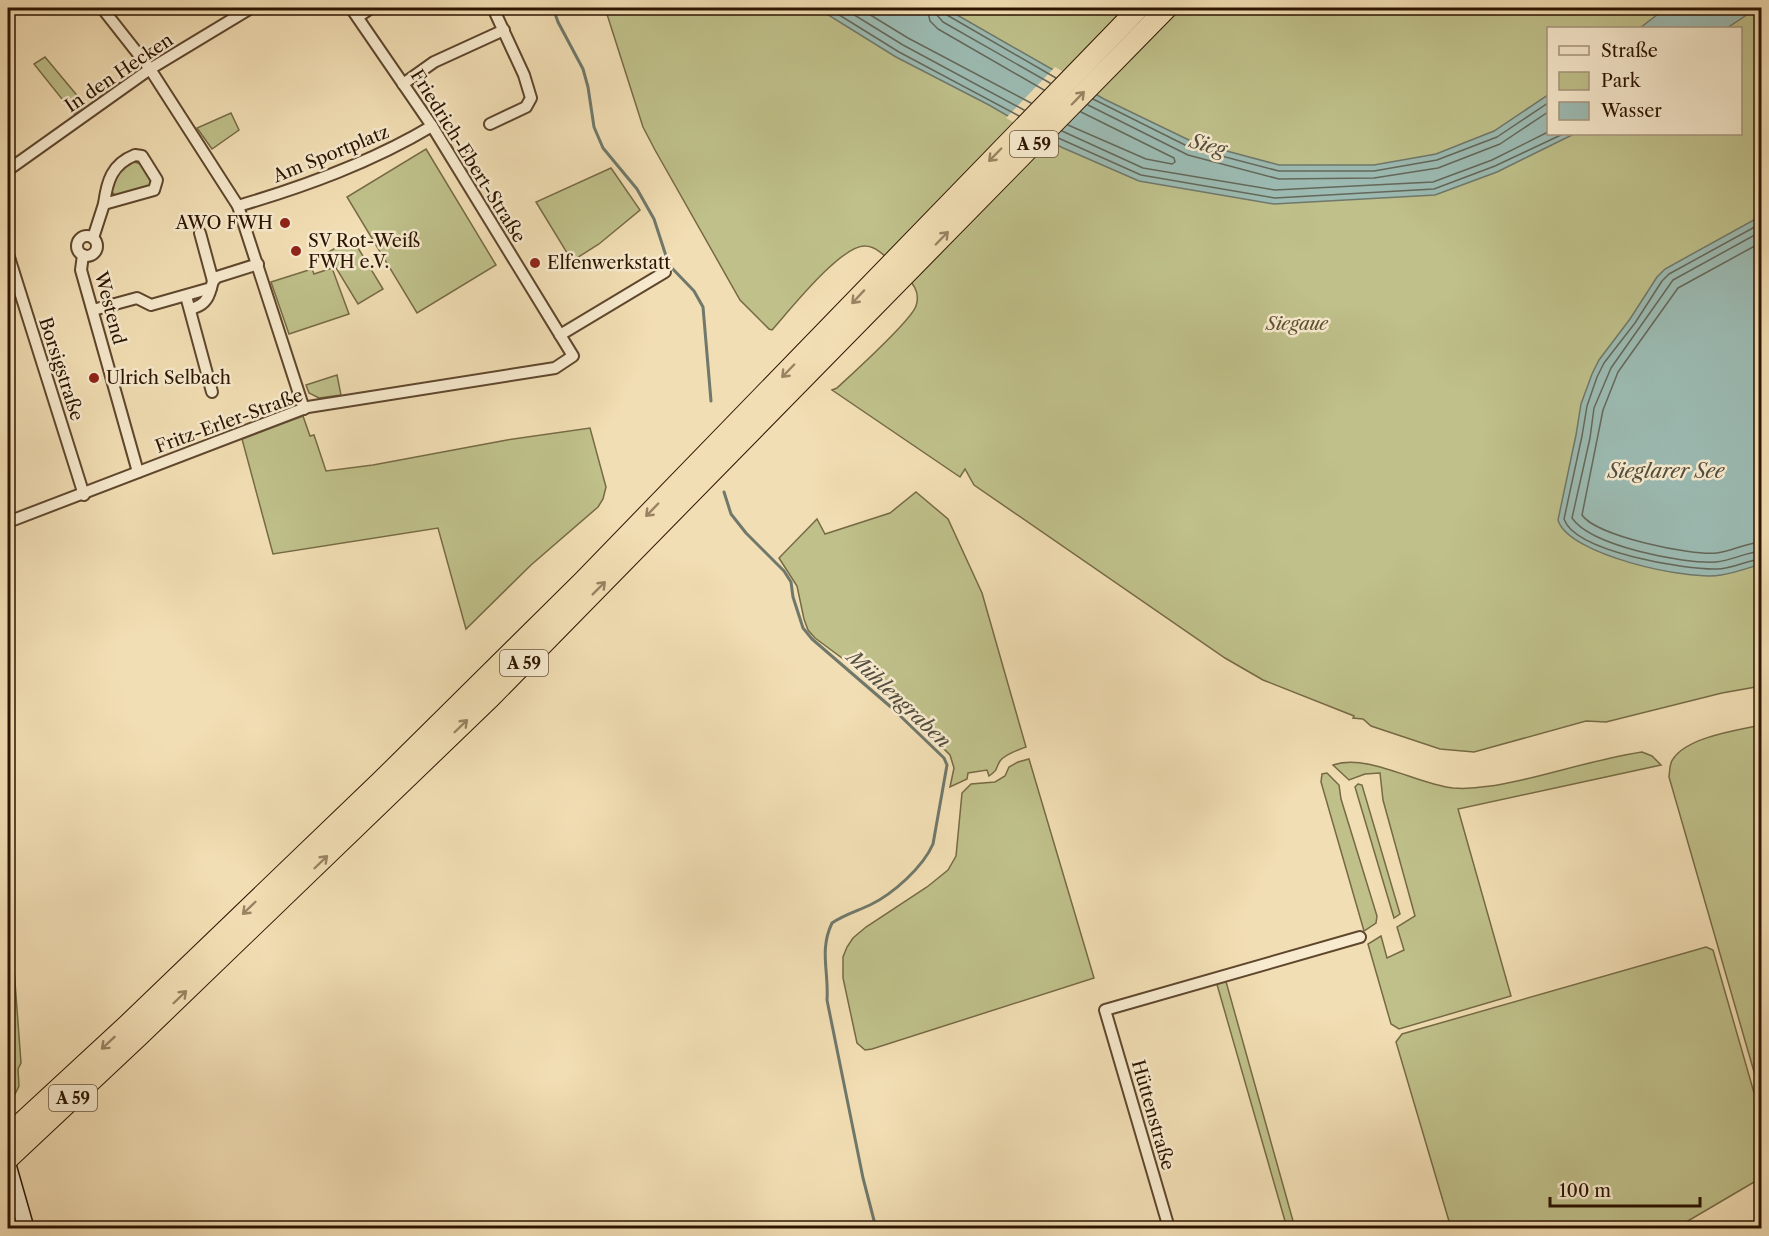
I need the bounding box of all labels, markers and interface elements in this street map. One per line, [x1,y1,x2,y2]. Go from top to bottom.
legend [1547,27,1742,135]
street label: In den Hecken [61,29,177,117]
text: Straße [1601,40,1658,62]
street label: Friedrich-Ebert-Straße [406,65,530,247]
text: Park [1601,70,1642,92]
one-way arrow [1071,91,1086,106]
text: Wasser [1600,100,1662,122]
street label: Am Sportplatz [269,121,392,188]
water label: Sieg [1186,128,1231,162]
road number: A 59 [1010,131,1058,157]
one-way arrow [988,147,1003,162]
place label: AWO FWH [174,212,273,234]
marker: AWO FWH [278,216,292,230]
place label: SV Rot-Weiß FWH e.V. [308,230,420,273]
one-way arrow [935,230,950,245]
marker: SV Rot-Weiß FWH e.V. [289,244,303,258]
place label: Elfenwerkstatt [547,252,671,274]
marker: Elfenwerkstatt [528,256,542,270]
street label: Westend [89,268,130,347]
one-way arrow [852,289,866,304]
park label: Siegaue [1265,313,1329,335]
street label: Borsigstraße [34,314,88,424]
one-way arrow [781,363,795,378]
place label: Ulrich Selbach [106,367,231,389]
marker: Ulrich Selbach [87,371,101,385]
street label: Fritz-Erler-Straße [152,384,306,458]
water label: Sieglarer See [1607,459,1726,483]
one-way arrow [644,503,659,518]
one-way arrow [592,581,606,596]
water label: Mühlengraben [841,644,956,753]
road number: A 59 [500,650,548,676]
one-way arrow [454,719,469,734]
one-way arrow [313,855,328,869]
one-way arrow [241,901,256,915]
one-way arrow [172,990,187,1004]
one-way arrow [100,1035,115,1050]
street label: Hüttenstraße [1127,1057,1179,1173]
road number: A 59 [49,1085,97,1111]
scale bar [1550,1170,1700,1208]
text: 100 m [1559,1180,1611,1202]

